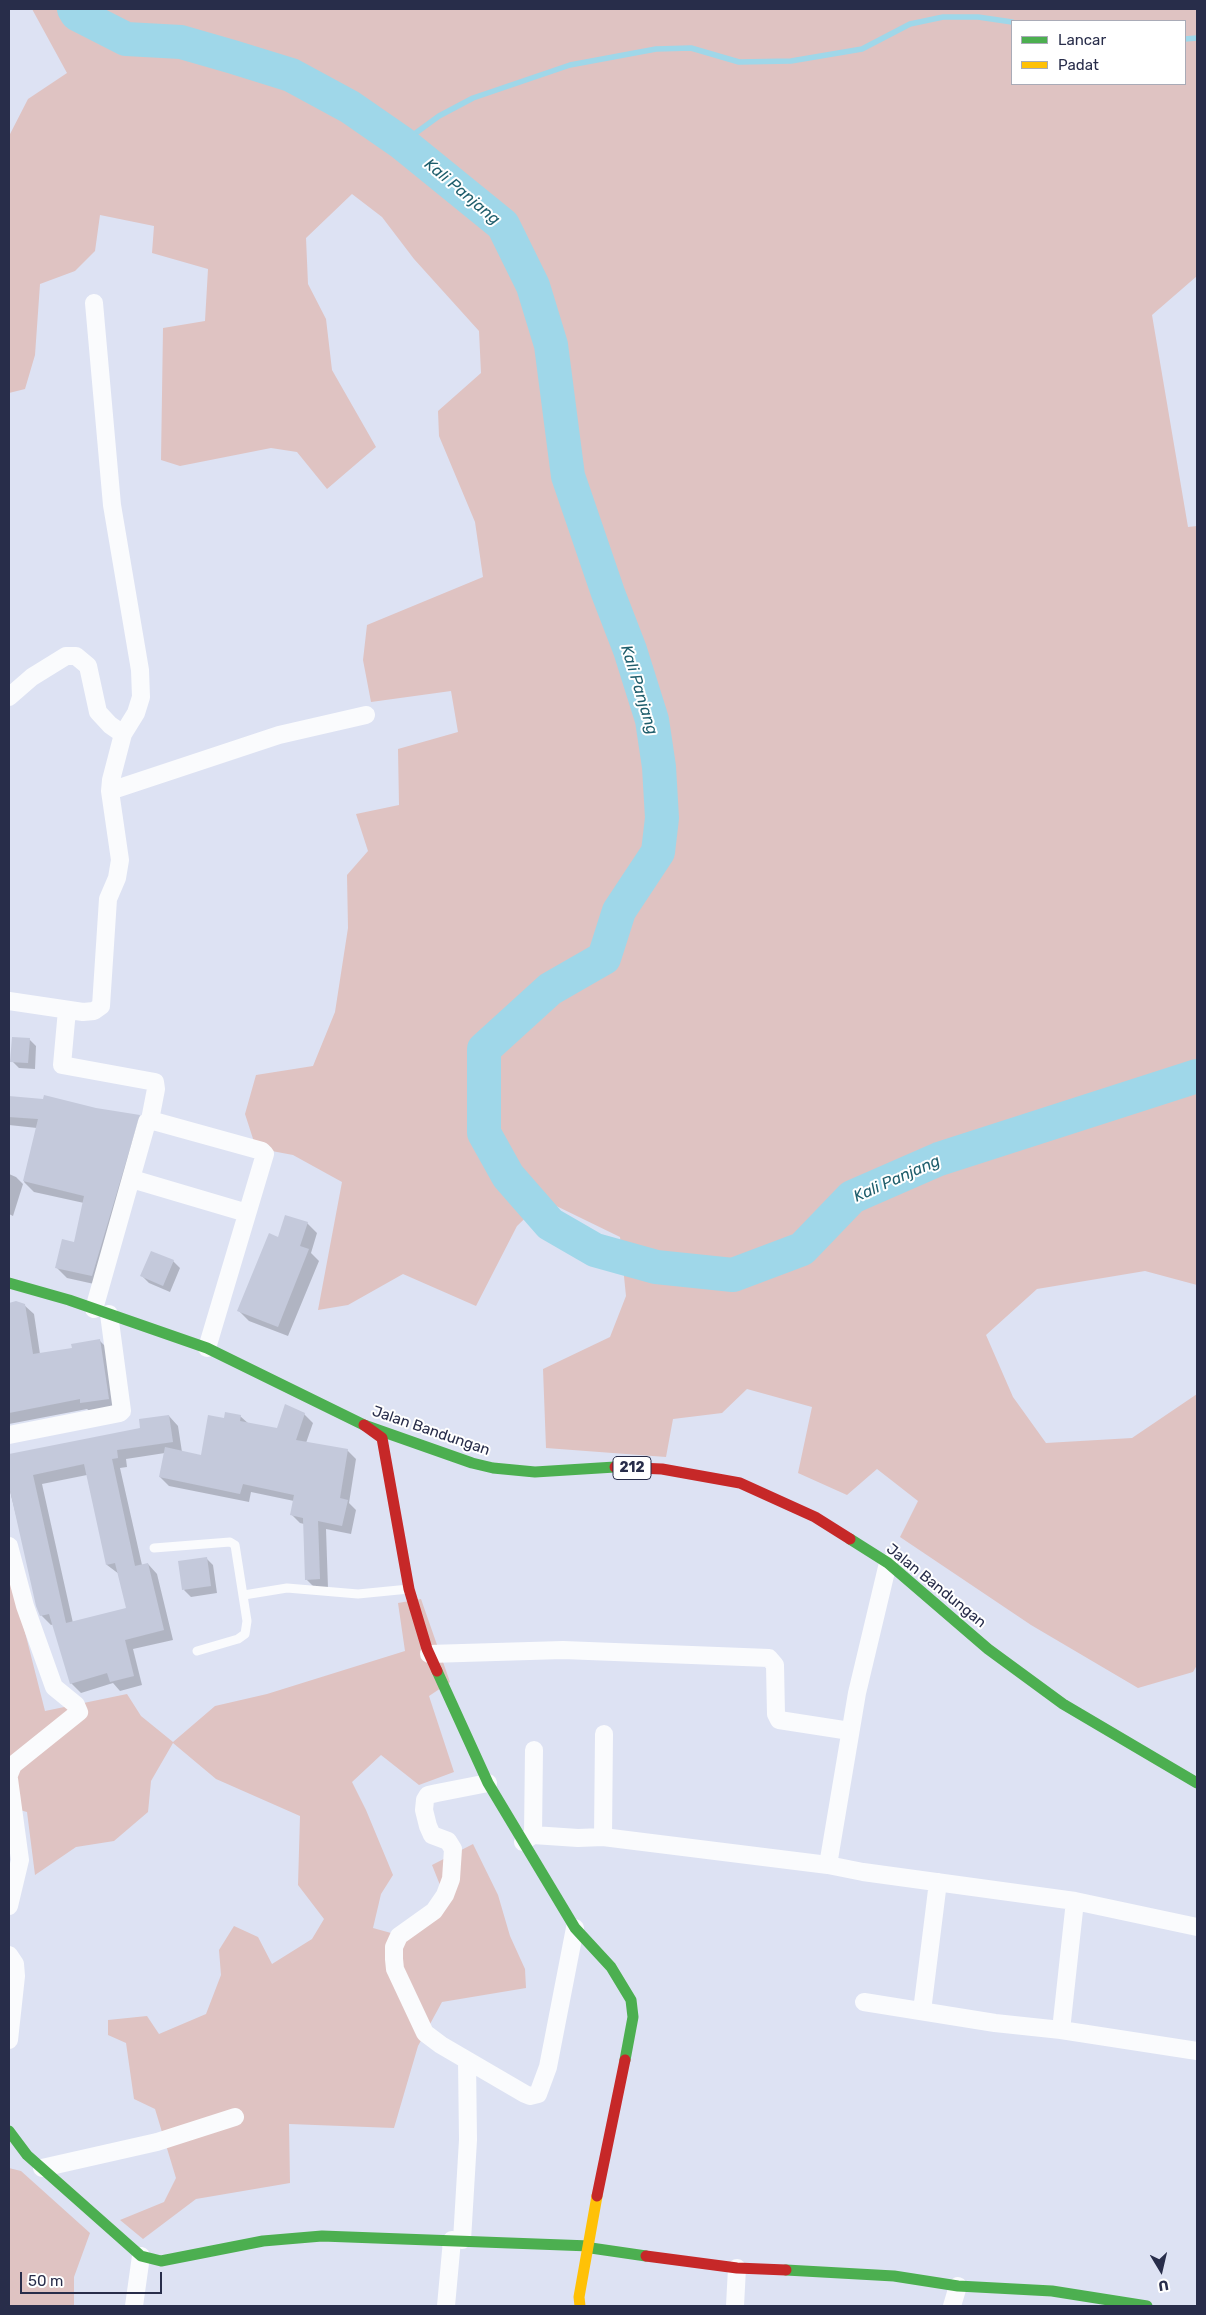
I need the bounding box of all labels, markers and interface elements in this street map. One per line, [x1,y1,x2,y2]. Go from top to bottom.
legend [1011,20,1186,85]
text: Lancar [1058,31,1106,49]
text: Padat [1058,56,1099,74]
water label: Kali Panjang [420,155,504,229]
water label: Kali Panjang [616,643,662,737]
water label: Kali Panjang [851,1151,943,1207]
street label: Jalan Bandungan [370,1402,492,1460]
road number: 212 [613,1456,651,1480]
street label: Jalan Bandungan [882,1540,990,1632]
north arrow [1136,2245,1186,2295]
scale bar [22,2262,165,2294]
text: 50 m [28,2272,63,2290]
text: U [1157,2276,1170,2294]

